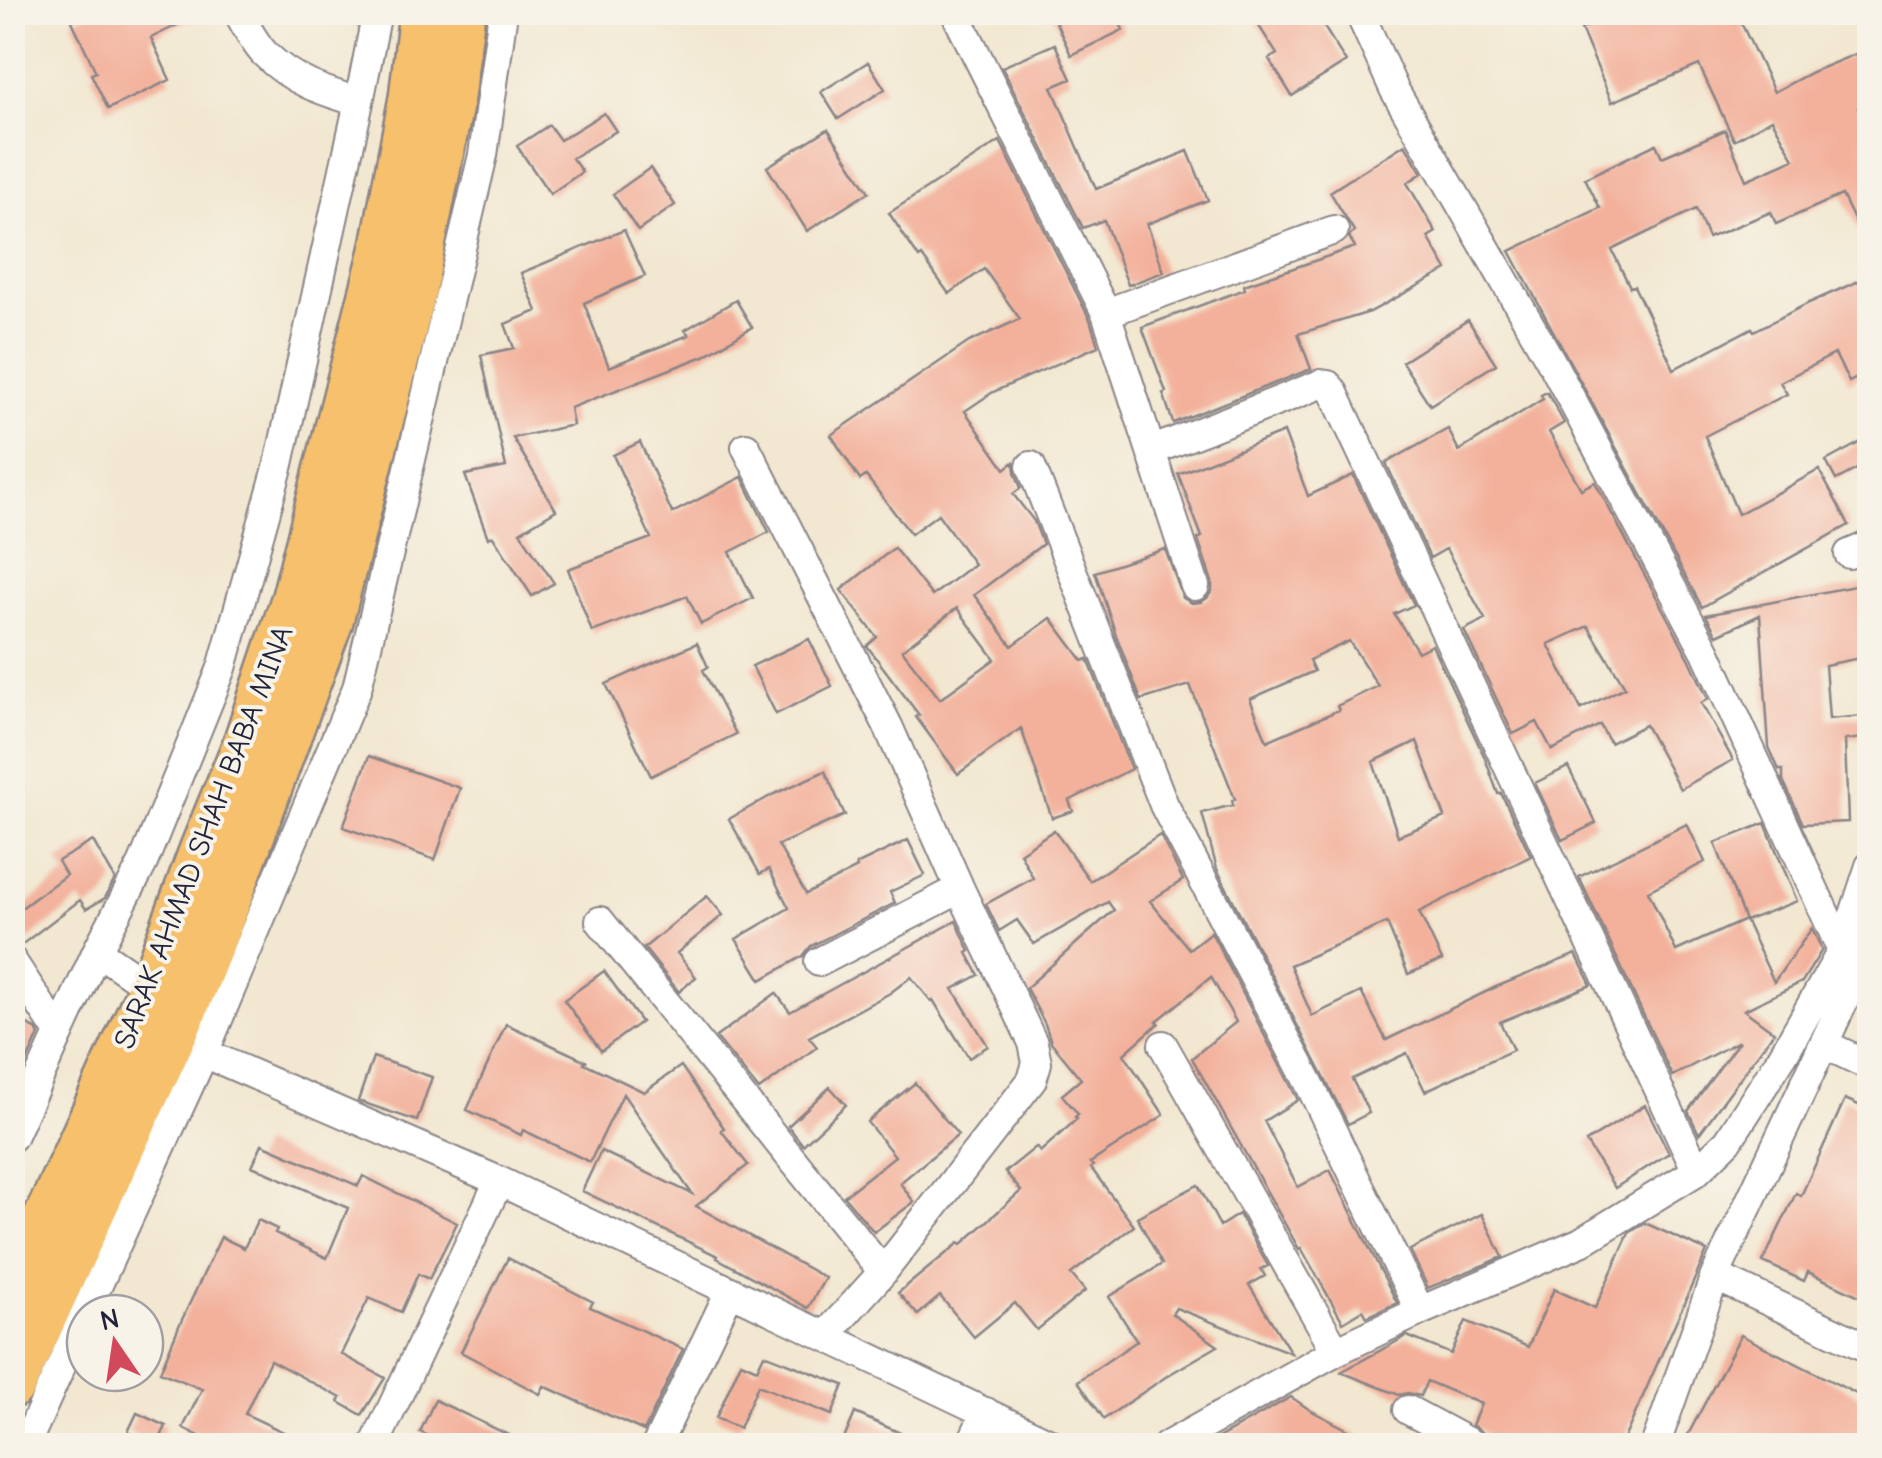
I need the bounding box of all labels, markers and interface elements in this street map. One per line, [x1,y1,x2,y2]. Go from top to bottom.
street label: SARAK AHMAD SHAH BABA MINA [106,621,300,1054]
north arrow [65,1293,165,1393]
text: N [97,1302,122,1337]

